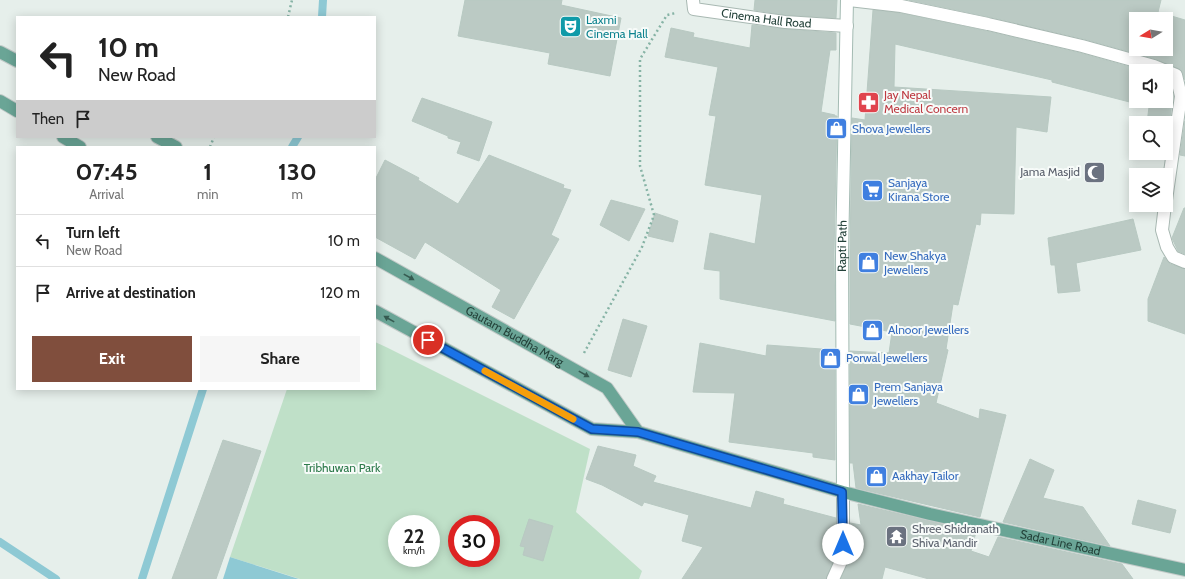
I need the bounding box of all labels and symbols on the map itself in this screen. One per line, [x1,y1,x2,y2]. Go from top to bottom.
street label: Cinema Hall Road [720,5,812,31]
place label: Laxmi Cinema Hall [586,12,648,41]
north arrow [1129,12,1173,56]
theatre icon: Laxmi Cinema Hall [557,14,583,40]
place label: Jay Nepal Medical Concern [883,87,969,116]
pharmacy icon: Jay Nepal Medical Concern [856,89,882,115]
shop icon: Shova Jewellers [823,116,849,142]
place label: Shova Jewellers [852,121,931,136]
mosque icon: Jama Masjid [1082,159,1108,185]
place label: Jama Masjid [1019,164,1080,179]
place label: Sanjaya Kirana Store [888,175,949,204]
supermarket icon: Sanjaya Kirana Store [859,177,885,203]
street label: Rapti Path [834,220,850,272]
place label: New Shakya Jewellers [883,248,946,277]
shop icon: New Shakya Jewellers [855,250,881,276]
one-way arrow [403,273,415,280]
street label: Gautam Buddha Marg [463,302,567,370]
one-way arrow [383,315,395,322]
shop icon: Alnoor Jewellers [860,317,886,343]
place label: Alnoor Jewellers [888,322,969,337]
pin [411,323,445,357]
shop icon: Porwal Jewellers [818,345,844,371]
place label: Porwal Jewellers [846,350,927,365]
one-way arrow [578,371,589,378]
place label: Prem Sanjaya Jewellers [873,379,943,408]
shop icon: Prem Sanjaya Jewellers [846,381,872,407]
park label: Tribhuwan Park [304,460,381,475]
shop icon: Aakhay Tailor [863,463,889,489]
place label: Aakhay Tailor [892,468,959,483]
speed limit sign: 30 [448,515,500,567]
place label: Shree Shidranath Shiva Mandir [912,521,999,550]
position arrow [822,523,864,565]
temple icon: Shree Shidranath Shiva Mandir [884,523,910,549]
street label: Sadar Line Road [1019,526,1102,558]

